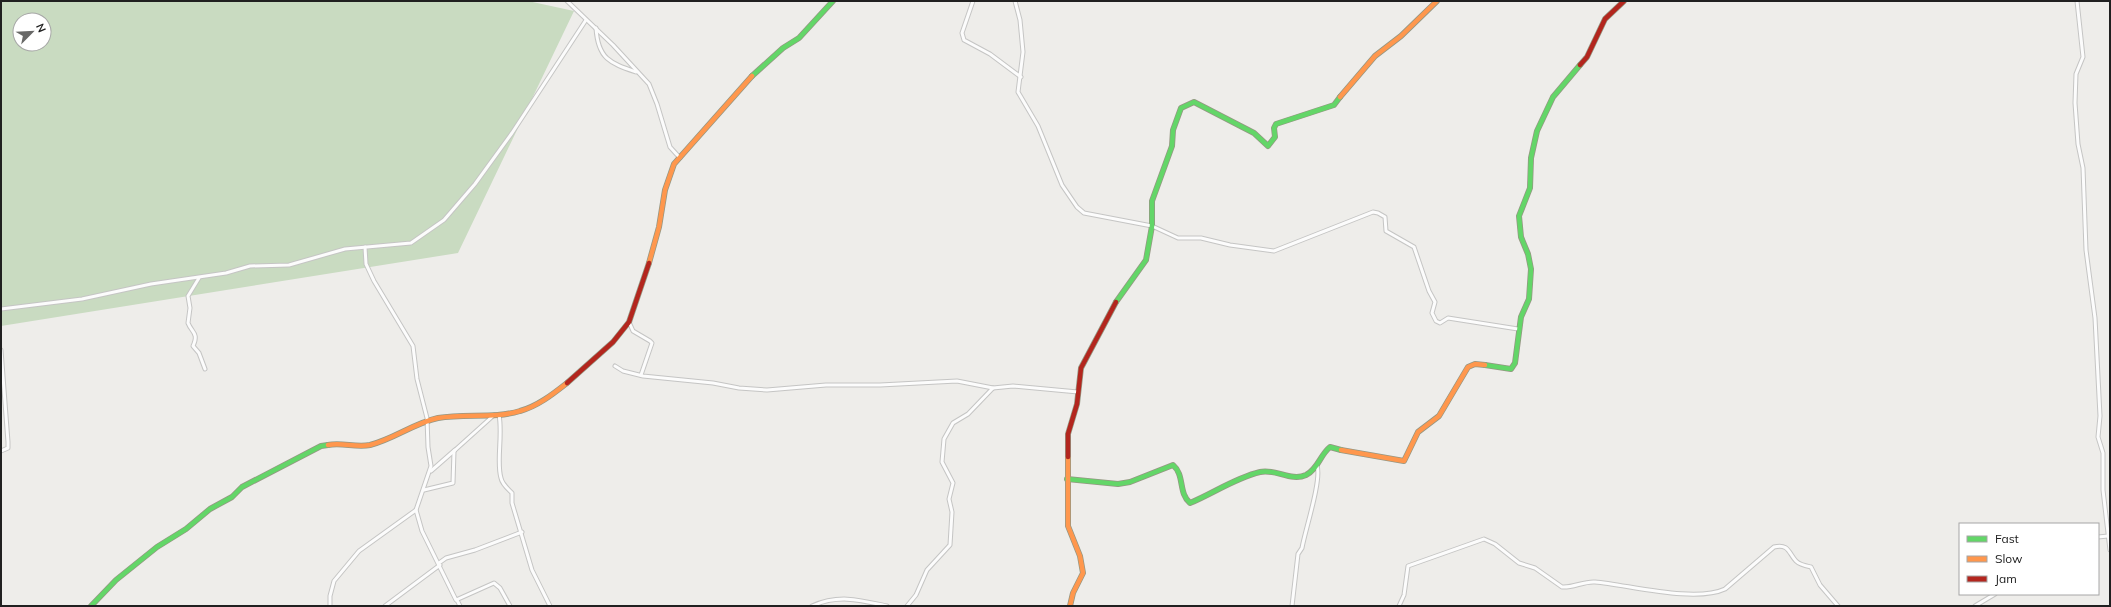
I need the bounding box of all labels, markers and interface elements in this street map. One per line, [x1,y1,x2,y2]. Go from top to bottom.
north arrow [12,12,52,52]
text: N [33,21,49,35]
legend [1959,523,2099,595]
text: Fast [1995,531,2019,546]
text: Slow [1995,551,2023,566]
text: Jam [1995,571,2017,586]

